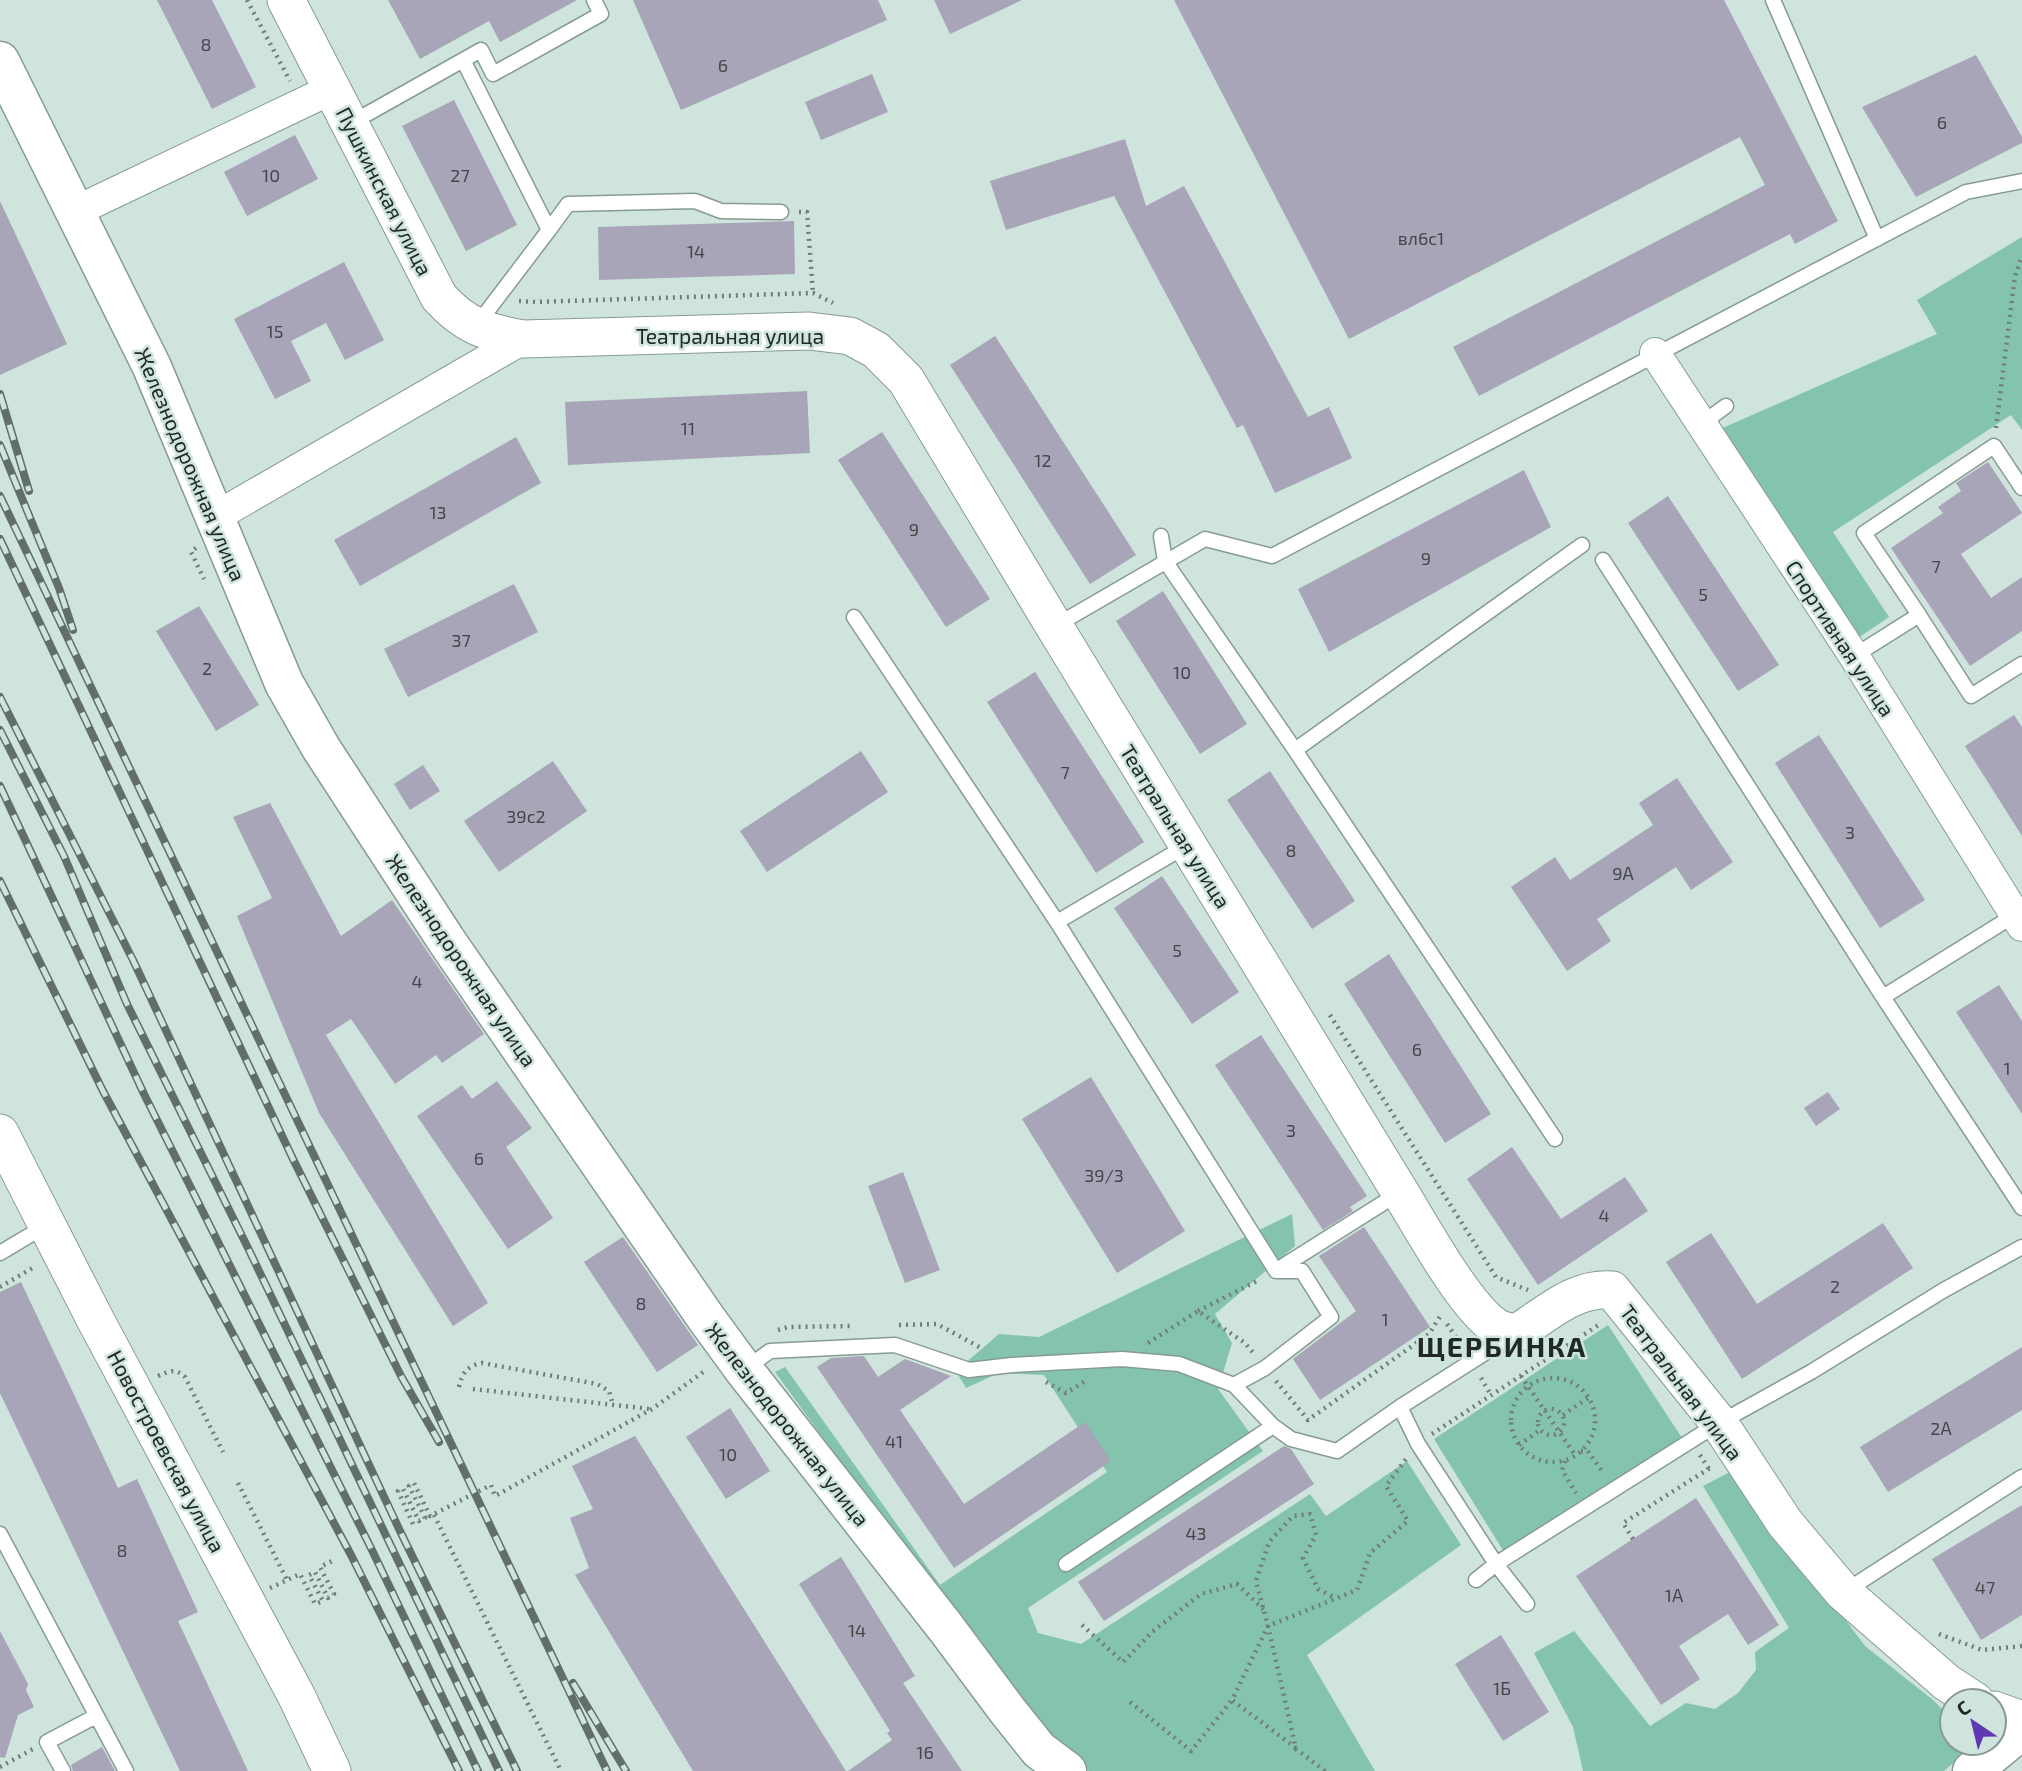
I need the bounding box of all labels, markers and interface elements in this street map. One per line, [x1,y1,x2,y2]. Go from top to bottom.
house number: 8 [201,33,211,55]
house number: 6 [718,54,728,76]
street label: Пушкинская улица [331,103,438,280]
house number: 6 [1937,111,1947,133]
house number: 10 [262,164,280,186]
house number: 27 [450,164,470,186]
house number: вл6с1 [1398,227,1444,249]
house number: 14 [687,240,705,262]
house number: 15 [267,320,283,342]
street label: Театральная улица [636,323,824,349]
street label: Железнодорожная улица [129,343,252,585]
house number: 11 [681,417,695,439]
house number: 12 [1034,449,1052,471]
house number: 13 [429,501,447,523]
house number: 9 [909,518,919,540]
house number: 9 [1421,547,1431,569]
street label: Спортивная улица [1780,555,1901,721]
house number: 7 [1931,555,1941,577]
house number: 5 [1698,583,1708,605]
house number: 37 [451,629,471,651]
house number: 2 [202,657,212,679]
house number: 10 [1173,661,1191,683]
street label: Театральная улица [1115,740,1236,913]
house number: 7 [1060,761,1070,783]
house number: 39с2 [506,805,546,827]
house number: 3 [1845,821,1855,843]
house number: 8 [1286,839,1296,861]
street label: Железнодорожная улица [381,849,543,1072]
house number: 9А [1612,862,1635,884]
house number: 5 [1172,939,1182,961]
house number: 4 [411,970,423,992]
house number: 6 [1412,1038,1422,1060]
house number: 1 [2003,1057,2011,1079]
house number: 3 [1286,1119,1296,1141]
house number: 6 [474,1147,484,1169]
house number: 39/3 [1084,1164,1124,1186]
house number: 4 [1598,1204,1610,1226]
house number: 2 [1830,1275,1840,1297]
house number: 8 [636,1292,646,1314]
street label: Театральная улица [1615,1299,1749,1465]
house number: 1 [1381,1308,1389,1330]
street label: Железнодорожная улица [700,1317,875,1531]
district label: ЩЕРБИНКА [1417,1329,1587,1363]
street label: Новостроевская улица [102,1346,231,1557]
house number: 2А [1930,1417,1952,1439]
house number: 41 [885,1430,903,1452]
house number: 10 [719,1443,737,1465]
house number: 43 [1185,1522,1207,1544]
house number: 8 [117,1539,127,1561]
house number: 47 [1975,1576,1995,1598]
house number: 1А [1665,1584,1684,1606]
house number: 14 [848,1619,866,1641]
house number: 1Б [1493,1677,1511,1699]
north arrow [1938,1687,2008,1757]
text: С [1952,1695,1974,1720]
house number: 16 [916,1741,934,1763]

